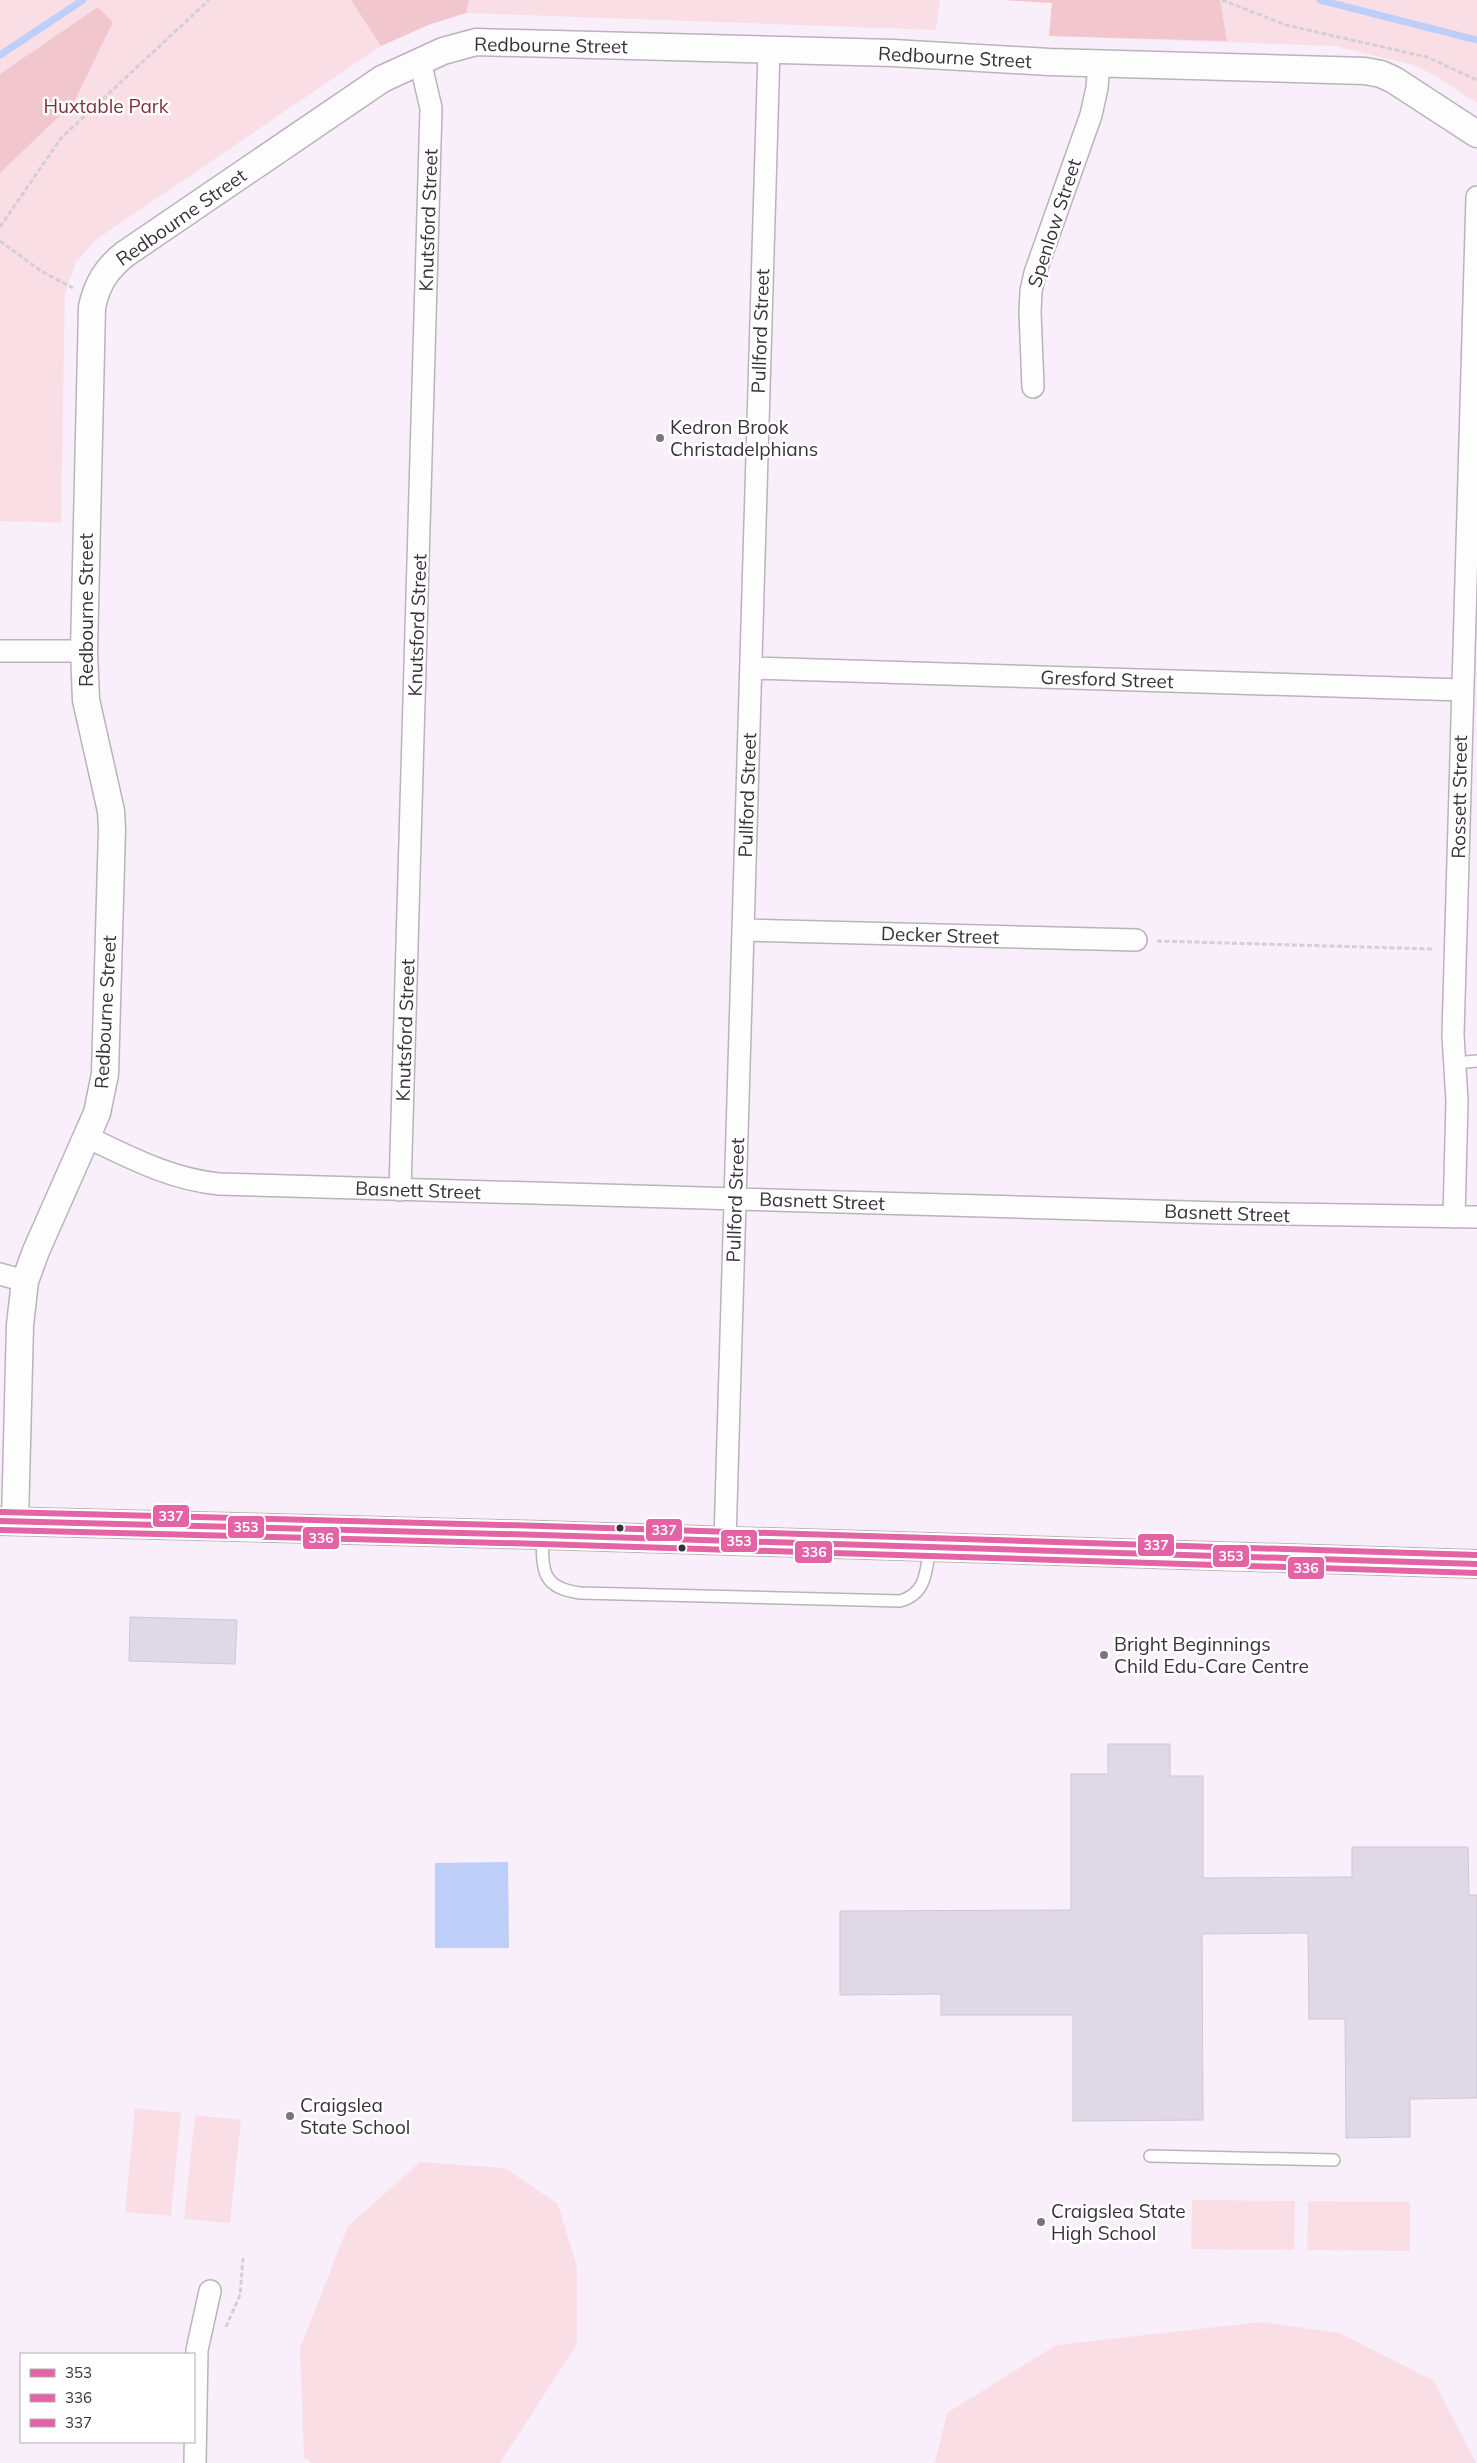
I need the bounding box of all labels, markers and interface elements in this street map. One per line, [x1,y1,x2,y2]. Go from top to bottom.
street label: Redbourne Street [474,32,628,58]
street label: Redbourne Street [878,41,1033,73]
park label: Huxtable Park [44,94,169,118]
street label: Knutsford Street [414,148,442,292]
street label: Spenlow Street [1022,155,1086,290]
street label: Redbourne Street [111,163,251,271]
street label: Pullford Street [746,268,774,394]
place label: Kedron Brook Christadelphians [670,415,818,461]
marker: Kedron Brook Christadelphians [654,432,666,444]
street label: Redbourne Street [74,533,98,687]
street label: Knutsford Street [403,553,431,697]
street label: Gresford Street [1040,665,1174,693]
street label: Pullford Street [733,732,761,858]
street label: Rossett Street [1446,735,1472,859]
street label: Decker Street [881,921,1000,949]
street label: Redbourne Street [89,934,121,1089]
street label: Knutsford Street [391,958,419,1102]
street label: Pullford Street [721,1137,749,1263]
street label: Basnett Street [355,1176,482,1204]
street label: Basnett Street [759,1187,886,1215]
street label: Basnett Street [1164,1199,1291,1227]
line badge: 337 [152,1504,190,1528]
text: 337 [158,1507,184,1525]
line badge: 353 [227,1515,265,1539]
text: 353 [233,1518,259,1536]
line badge: 337 [645,1518,683,1542]
text: 337 [651,1521,677,1539]
unlabelled marker [615,1523,625,1533]
line badge: 336 [302,1526,340,1550]
text: 336 [308,1529,334,1547]
line badge: 353 [720,1529,758,1553]
text: 353 [726,1532,752,1550]
line badge: 337 [1137,1533,1175,1557]
text: 337 [1143,1536,1169,1554]
line badge: 336 [794,1540,833,1564]
unlabelled marker [677,1543,687,1553]
text: 336 [801,1543,827,1561]
line badge: 353 [1212,1544,1250,1568]
text: 353 [1218,1547,1244,1565]
line badge: 336 [1287,1556,1325,1580]
text: 336 [1293,1559,1319,1577]
place label: Bright Beginnings Child Edu-Care Centre [1114,1632,1309,1678]
marker: Bright Beginnings Child Edu-Care Centre [1098,1649,1110,1661]
place label: Craigslea State School [300,2093,410,2139]
marker: Craigslea State School [284,2110,296,2122]
place label: Craigslea State High School [1051,2199,1186,2245]
marker: Craigslea State High School [1035,2216,1047,2228]
legend [20,2353,195,2443]
text: 353 [65,2363,92,2382]
text: 336 [65,2388,92,2407]
text: 337 [65,2413,92,2432]

